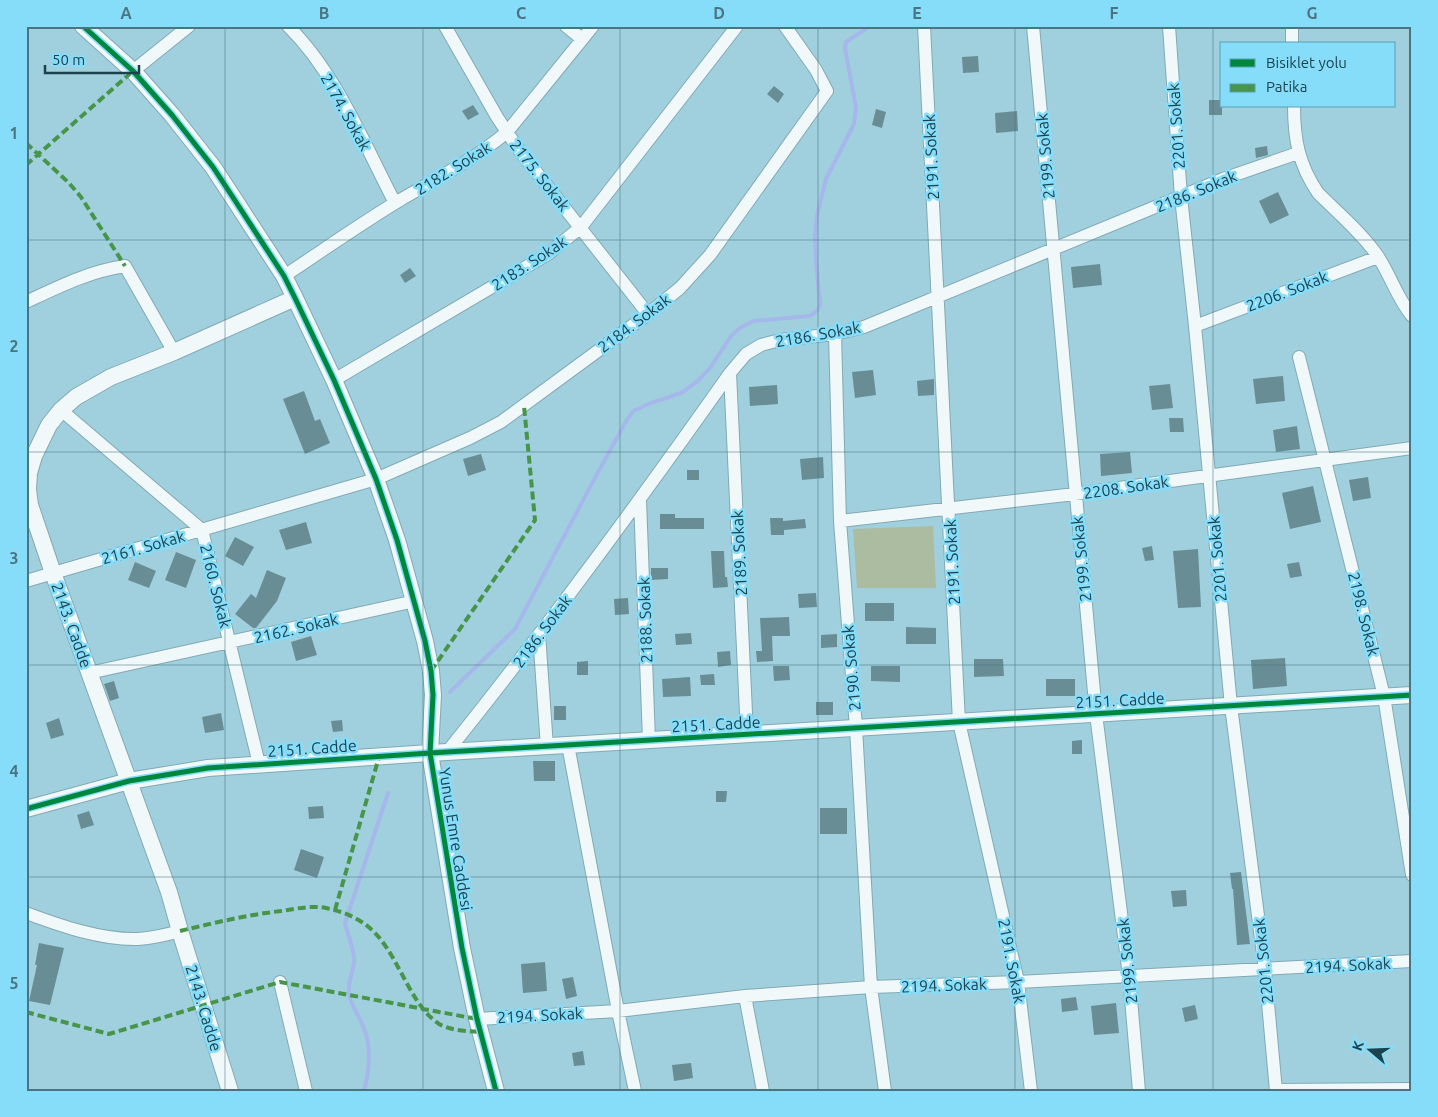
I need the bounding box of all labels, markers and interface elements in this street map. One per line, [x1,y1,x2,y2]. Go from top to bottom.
text: A [120,4,132,22]
text: B [319,4,329,22]
text: C [516,4,526,22]
text: D [713,4,725,22]
text: E [912,4,922,22]
text: F [1110,4,1119,22]
text: G [1306,4,1318,22]
scale bar [45,42,139,74]
legend [1220,42,1396,108]
text: 50 m [52,51,85,68]
text: Bisiklet yolu [1266,54,1347,71]
street label: 2174. Sokak [317,70,375,154]
text: Patika [1266,78,1307,95]
street label: 2201. Sokak [1164,83,1188,169]
street label: 2199. Sokak [1032,112,1058,200]
street label: 2191. Sokak [920,114,942,200]
text: 1 [9,124,19,142]
street label: 2175. Sokak [506,136,574,214]
street label: 2182. Sokak [412,138,494,198]
street label: 2186. Sokak [1153,167,1239,215]
street label: 2183. Sokak [488,232,570,294]
street label: 2206. Sokak [1244,267,1330,315]
street label: 2184. Sokak [594,290,674,356]
street label: 2186. Sokak [774,318,862,350]
text: 2 [9,337,19,355]
street label: 2208. Sokak [1082,472,1170,502]
street label: 2189. Sokak [728,510,750,596]
street label: 2199. Sokak [1068,515,1094,603]
street label: 2201. Sokak [1204,515,1230,603]
street label: 2191. Sokak [941,519,963,605]
street label: 2161. Sokak [99,527,187,567]
street label: 2160. Sokak [197,542,235,630]
text: 3 [9,549,19,567]
street label: 2198. Sokak [1345,570,1383,658]
street label: 2188. Sokak [635,577,655,663]
street label: 2143. Cadde [48,580,96,670]
street label: 2186. Sokak [509,591,575,671]
street label: 2162. Sokak [252,610,340,646]
street label: 2190. Sokak [838,624,864,712]
street label: 2151. Cadde [1075,689,1165,711]
street label: 2151. Cadde [671,713,761,735]
street label: 2151. Cadde [267,736,357,760]
text: 4 [9,762,19,780]
street label: Yunus Emre Caddesi [436,766,476,912]
street label: 2191. Sokak [995,917,1029,1005]
street label: 2199. Sokak [1114,917,1140,1005]
street label: 2201. Sokak [1250,917,1276,1005]
street label: 2194. Sokak [1305,954,1391,976]
street label: 2143. Cadde [182,963,226,1053]
text: 5 [9,974,19,992]
street label: 2194. Sokak [901,975,987,995]
street label: 2194. Sokak [497,1004,583,1026]
north arrow [1346,1024,1396,1074]
text: K [1349,1038,1367,1053]

